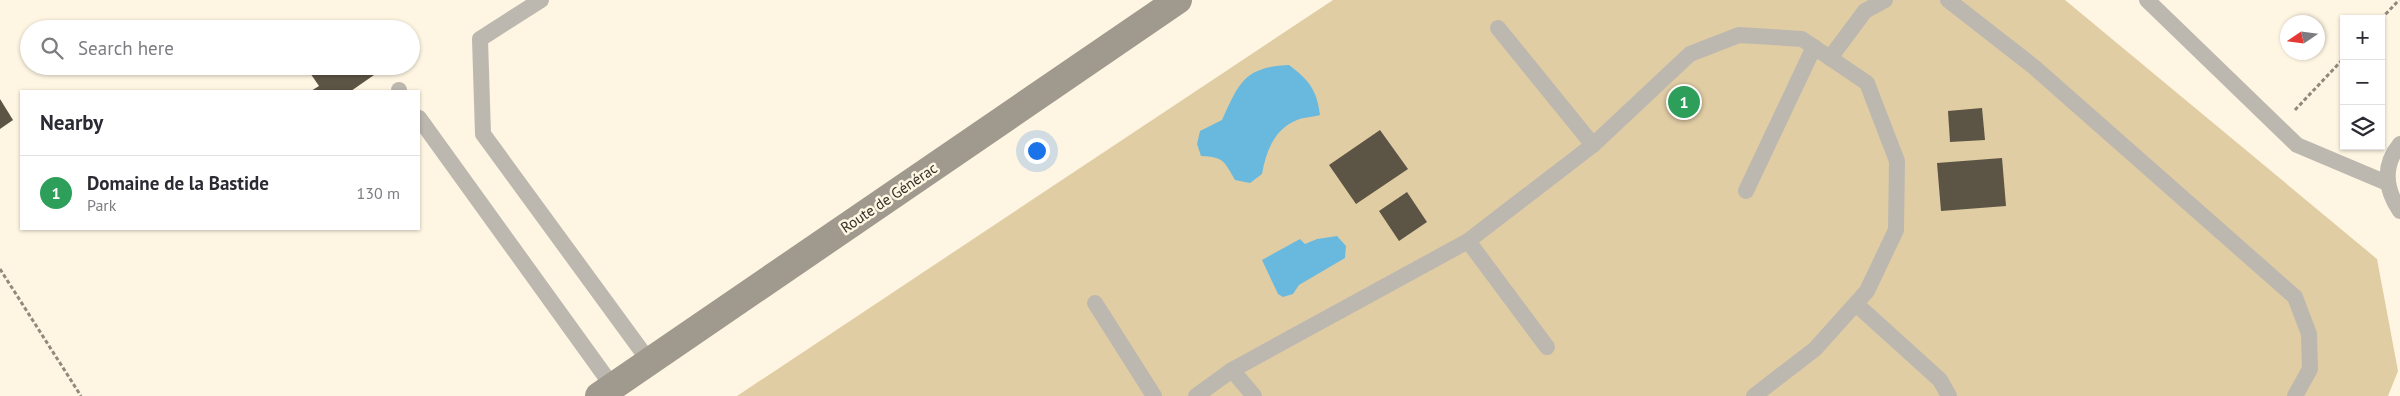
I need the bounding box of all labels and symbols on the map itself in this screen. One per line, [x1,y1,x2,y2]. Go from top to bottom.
north arrow [2280,15,2325,60]
pin: 1 [1668,83,1700,121]
your location [1024,138,1050,164]
street label: Route de Générac [837,158,941,237]

